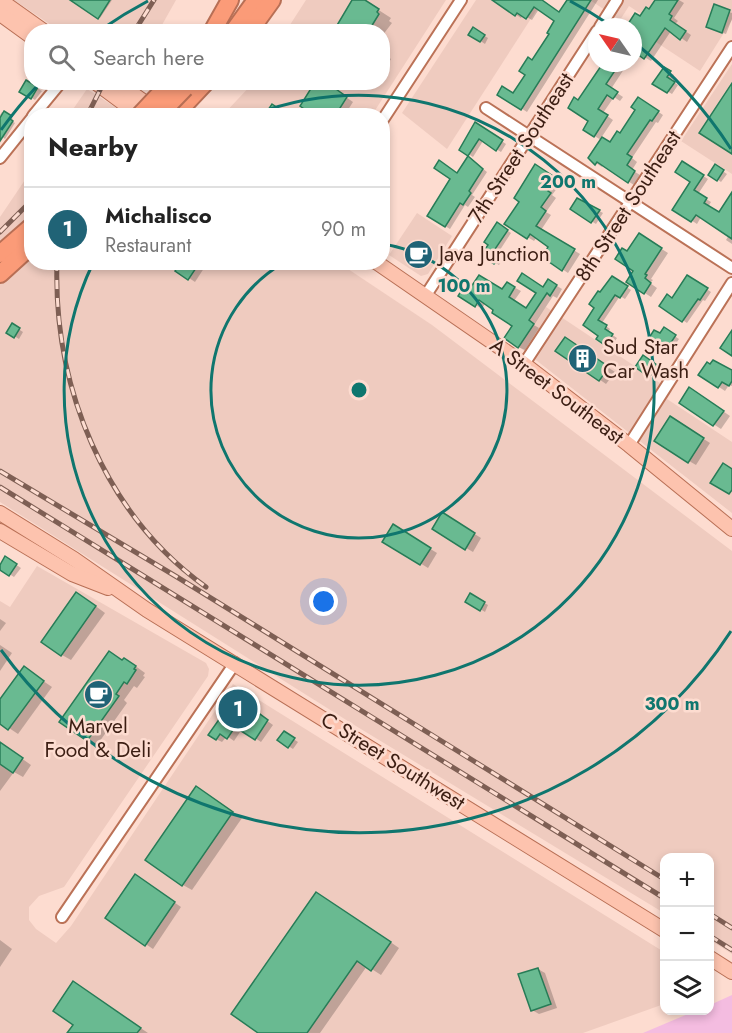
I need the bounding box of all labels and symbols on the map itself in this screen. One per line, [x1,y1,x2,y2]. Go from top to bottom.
north arrow [588,18,642,72]
street label: 7th Street Southeast [461,67,581,229]
street label: 8th Street Southeast [568,125,688,287]
text: 200 m [540,169,596,195]
cafe icon: Java Junction [402,238,434,270]
place label: Java Junction [436,239,550,269]
text: 100 m [437,273,491,299]
street label: A Street Southeast [484,331,630,451]
place label: Sud Star Car Wash [603,332,689,386]
building icon: Sud Star Car Wash [566,343,598,375]
centre of rings [349,380,369,400]
your location [309,587,338,616]
cafe icon: Marvel Food & Deli [82,679,114,711]
pin: 1 [218,686,258,732]
text: 300 m [644,691,700,717]
street label: C Street Southwest [315,704,471,818]
place label: Marvel Food & Deli [45,711,151,765]

